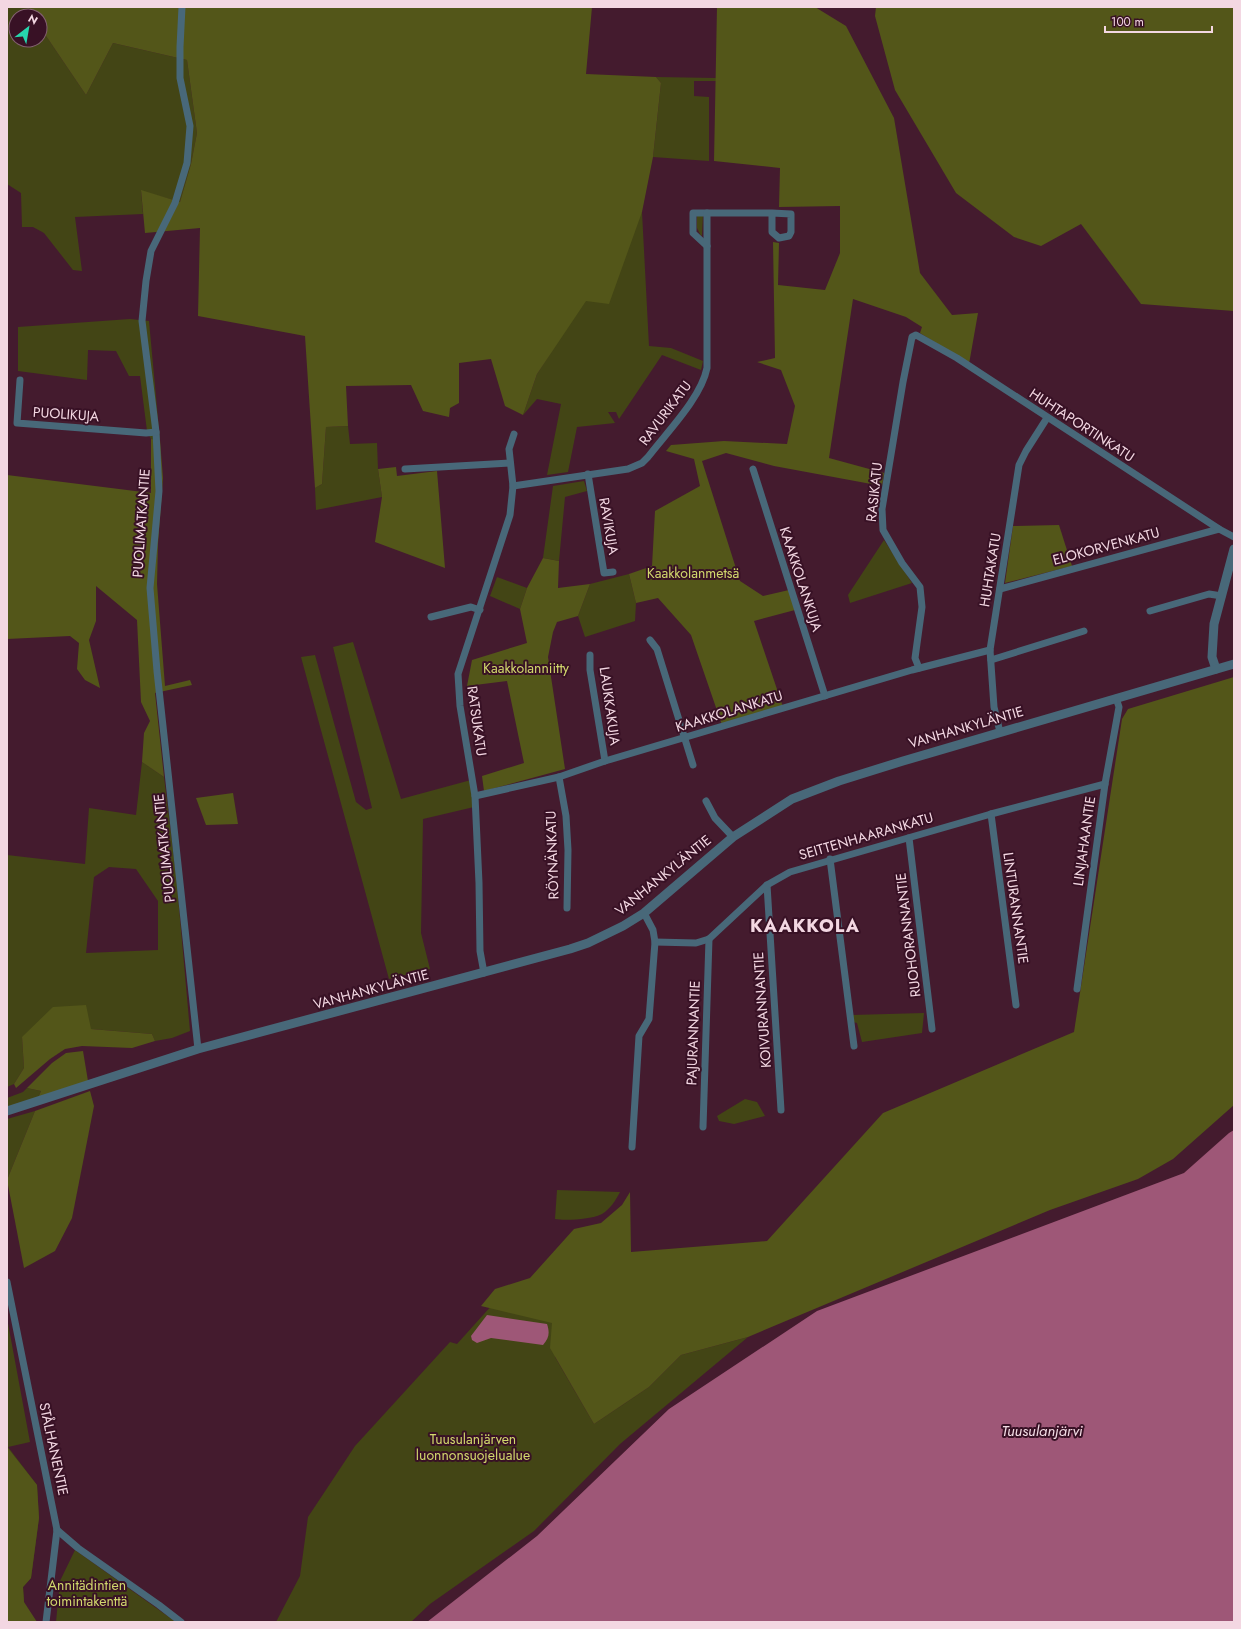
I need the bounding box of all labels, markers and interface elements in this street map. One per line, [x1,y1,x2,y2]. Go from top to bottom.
north arrow [8,8,48,48]
scale bar [1105,8,1212,34]
text: N [25,10,41,29]
text: 100 m [1111,13,1144,31]
street label: RAVURIKATU [634,376,696,450]
street label: HUHTAPORTINKATU [1025,383,1139,467]
street label: PUOLIKUJA [32,402,101,426]
street label: RASIKATU [861,461,887,523]
street label: PUOLIMATKANTIE [127,468,155,578]
street label: RAVIKUJA [594,496,624,557]
street label: ELOKORVENKATU [1050,522,1162,570]
street label: KAAKKOLANKUJA [775,524,828,635]
street label: HUHTAKATU [974,532,1006,608]
park label: Kaakkolanmetsä [647,563,739,583]
park label: Kaakkolanniitty [483,658,570,678]
street label: LAUKKAKUJA [595,665,626,747]
street label: RATSUKATU [462,685,492,757]
street label: KAAKKOLANKATU [673,685,785,737]
street label: VANHANKYLÄNTIE [906,701,1026,753]
street label: PUOLIMATKANTIE [148,793,180,903]
street label: LINJAHAANTIE [1068,795,1100,887]
street label: SEITTENHAARANKATU [796,807,936,865]
street label: RÖYNÄNKATU [540,810,564,900]
street label: VANHANKYLÄNTIE [611,830,715,920]
street label: LINTURANNANTIE [998,851,1034,965]
street label: RUOHORANNANTIE [890,872,926,998]
district label: KAAKKOLA [750,913,860,939]
street label: KOIVURANNANTIE [748,951,776,1069]
street label: VANHANKYLÄNTIE [311,964,431,1014]
street label: PAJURANNANTIE [681,980,705,1086]
street label: STÅLHANENTIE [34,1401,74,1497]
water label: Tuusulanjärvi [1001,1420,1083,1442]
park label: Tuusulanjärven luonnonsuojelualue [416,1429,530,1465]
park label: Annitädintien toimintakenttä [47,1575,127,1611]

